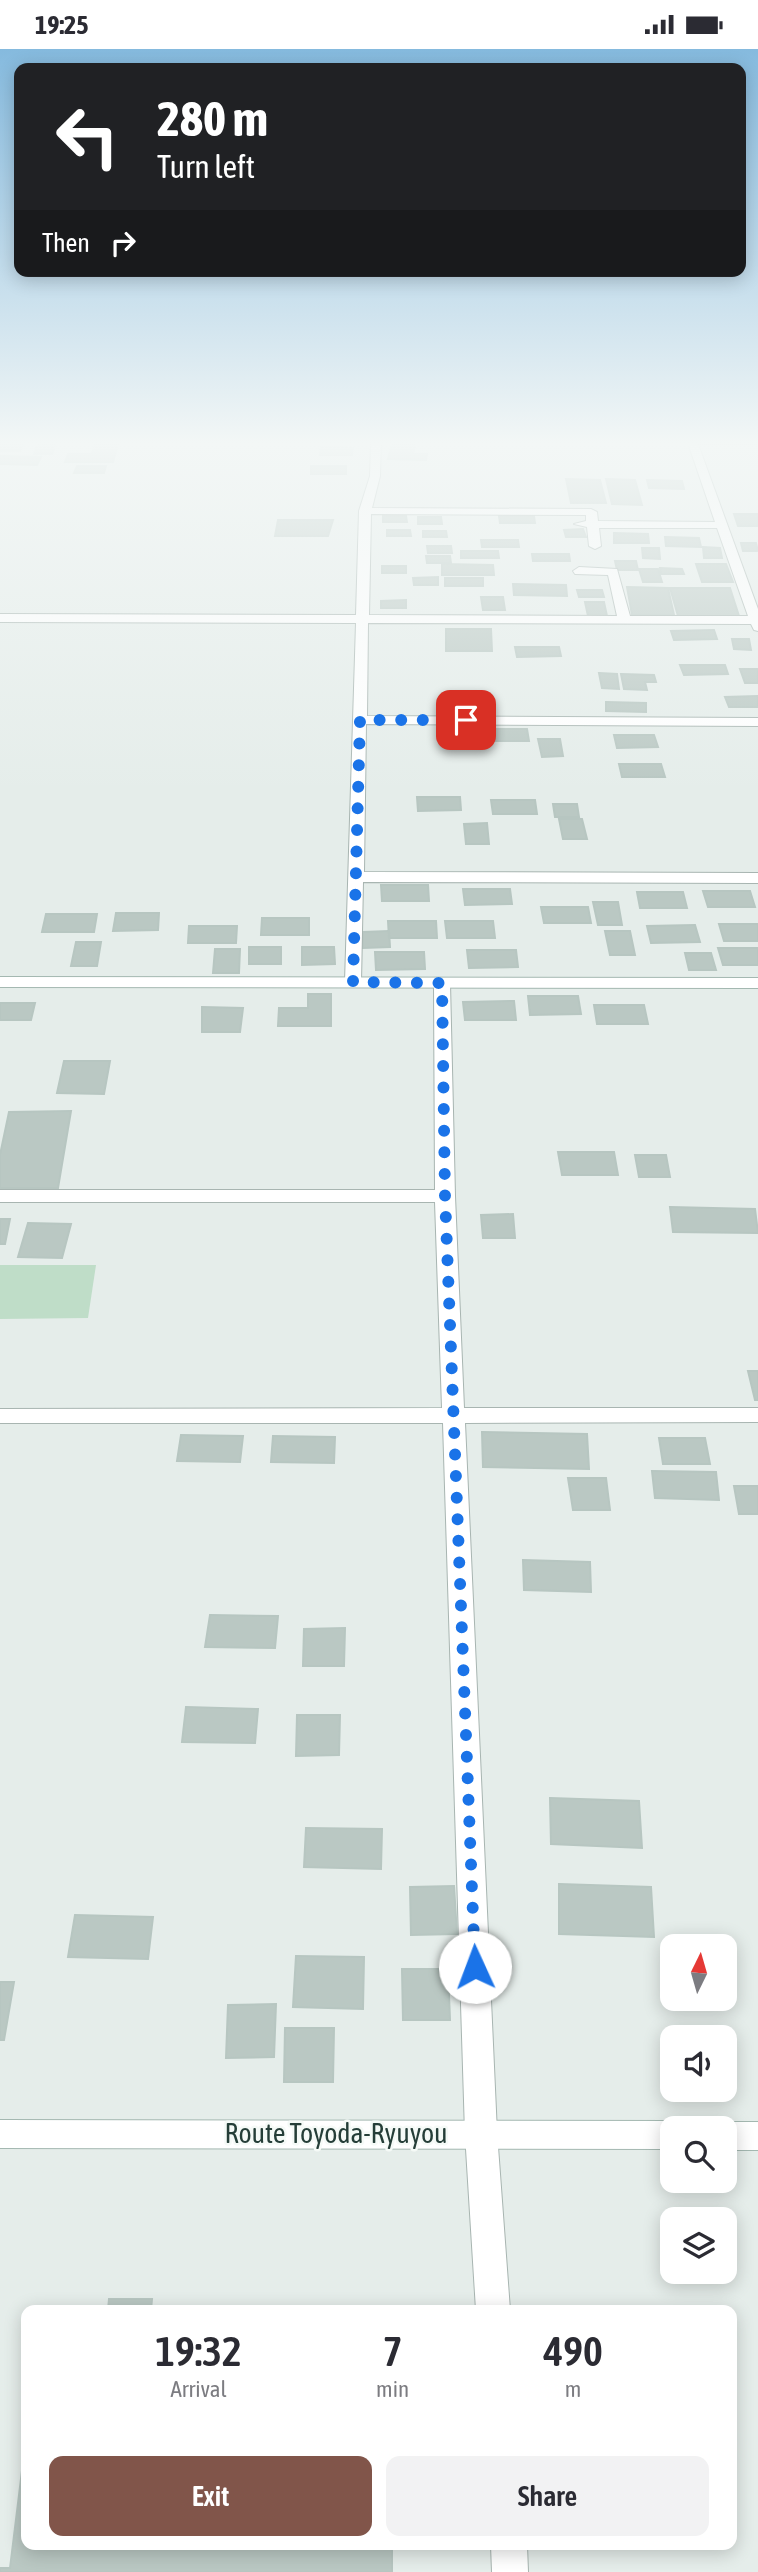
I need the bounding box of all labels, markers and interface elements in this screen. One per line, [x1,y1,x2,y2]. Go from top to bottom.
text: 19:25 [35,10,89,40]
text: 280 m [157,90,268,146]
icon: left [42,91,133,182]
text: Turn left [157,148,255,185]
icon: right [104,224,142,262]
text: Then [42,228,90,258]
pin [436,690,496,750]
icon: arrive [447,701,485,739]
position arrow [438,1930,512,2004]
north arrow [660,1934,737,2011]
map controls [660,1934,737,2284]
button: sound [660,2025,737,2102]
button: search [660,2116,737,2193]
street label: Route Toyoda-Ryuyou [224,2117,448,2149]
button: layers [660,2207,737,2284]
text: 19:32 [155,2327,242,2375]
text: 7 [383,2327,402,2375]
text: 490 [543,2327,603,2375]
text: Arrival [170,2376,227,2402]
text: min [376,2376,409,2402]
text: m [565,2376,581,2402]
button: Exit [49,2456,372,2536]
button: Share [386,2456,709,2536]

